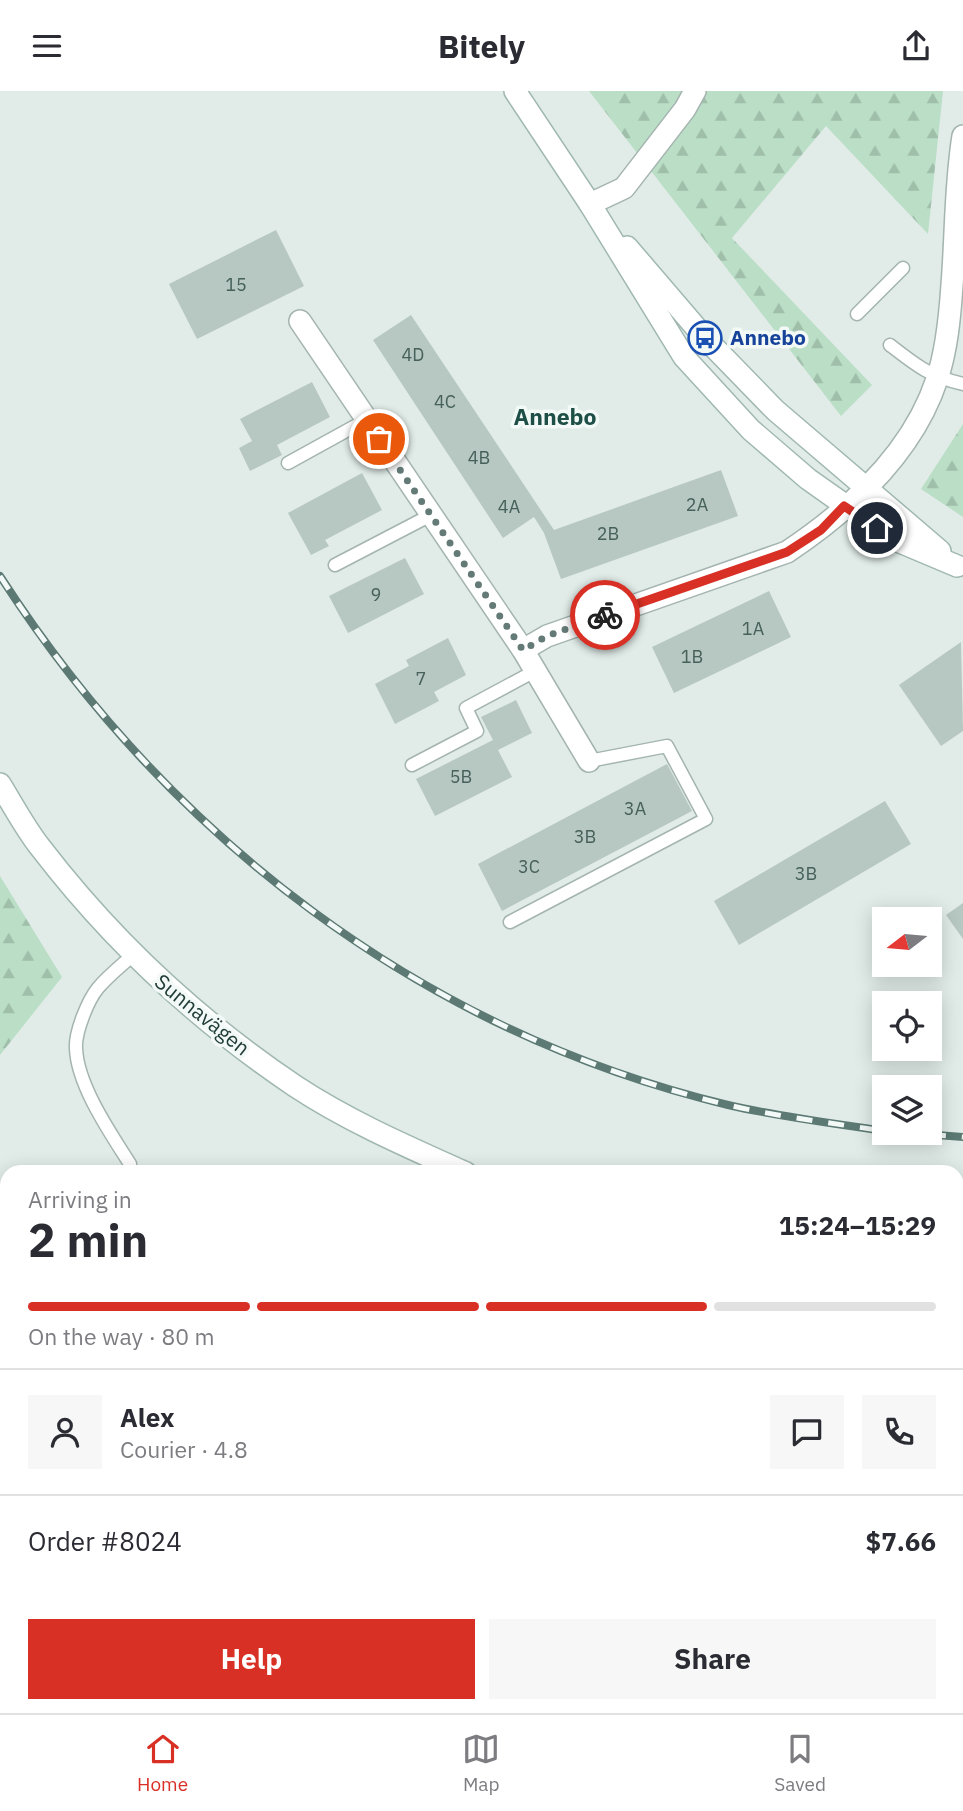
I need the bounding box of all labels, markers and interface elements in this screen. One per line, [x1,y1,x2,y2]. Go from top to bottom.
text: Bitely [438,25,525,67]
icon: menu [28,27,66,65]
icon: share [897,27,935,65]
house number: 15 [225,273,247,296]
bus stop icon: Annebo [686,319,724,357]
place label: Annebo [730,323,806,351]
house number: 4D [402,343,424,366]
house number: 4C [434,390,456,413]
district label: Annebo [513,401,597,431]
pin [349,409,409,469]
icon: bag [360,420,398,458]
house number: 4B [468,446,490,469]
house number: 2A [686,493,709,516]
house number: 4A [498,495,521,518]
pin [847,498,907,558]
icon: home [858,509,896,547]
house number: 2B [597,522,619,545]
courier [570,580,640,650]
house number: 9 [371,583,381,606]
icon: bike [586,596,624,634]
house number: 1A [742,617,765,640]
house number: 1B [681,645,703,668]
house number: 7 [416,667,426,690]
house number: 5B [450,765,472,788]
house number: 3A [624,797,647,820]
house number: 3B [574,825,596,848]
house number: 3C [518,855,540,878]
house number: 3B [795,862,817,885]
north arrow [872,907,942,977]
map controls [872,907,942,1145]
street label: Sunnavägen [149,967,256,1061]
button: locate [872,991,942,1061]
button: layers [872,1075,942,1145]
text: Arriving in [28,1184,132,1214]
text: 15:24–15:29 [779,1208,936,1242]
text: 2 min [28,1210,148,1270]
text: On the way · 80 m [28,1321,215,1351]
button: person [28,1395,102,1469]
button: chat [770,1395,844,1469]
button: phone [862,1395,936,1469]
text: Alex [120,1400,174,1434]
text: Courier · 4.8 [120,1434,248,1464]
text: Order #8024 [28,1524,182,1558]
text: $7.66 [866,1524,936,1558]
button: Help [28,1619,475,1699]
button: Share [489,1619,936,1699]
tab: Home [137,1730,188,1796]
tab: Map [462,1730,500,1796]
tab: Saved [774,1730,826,1796]

